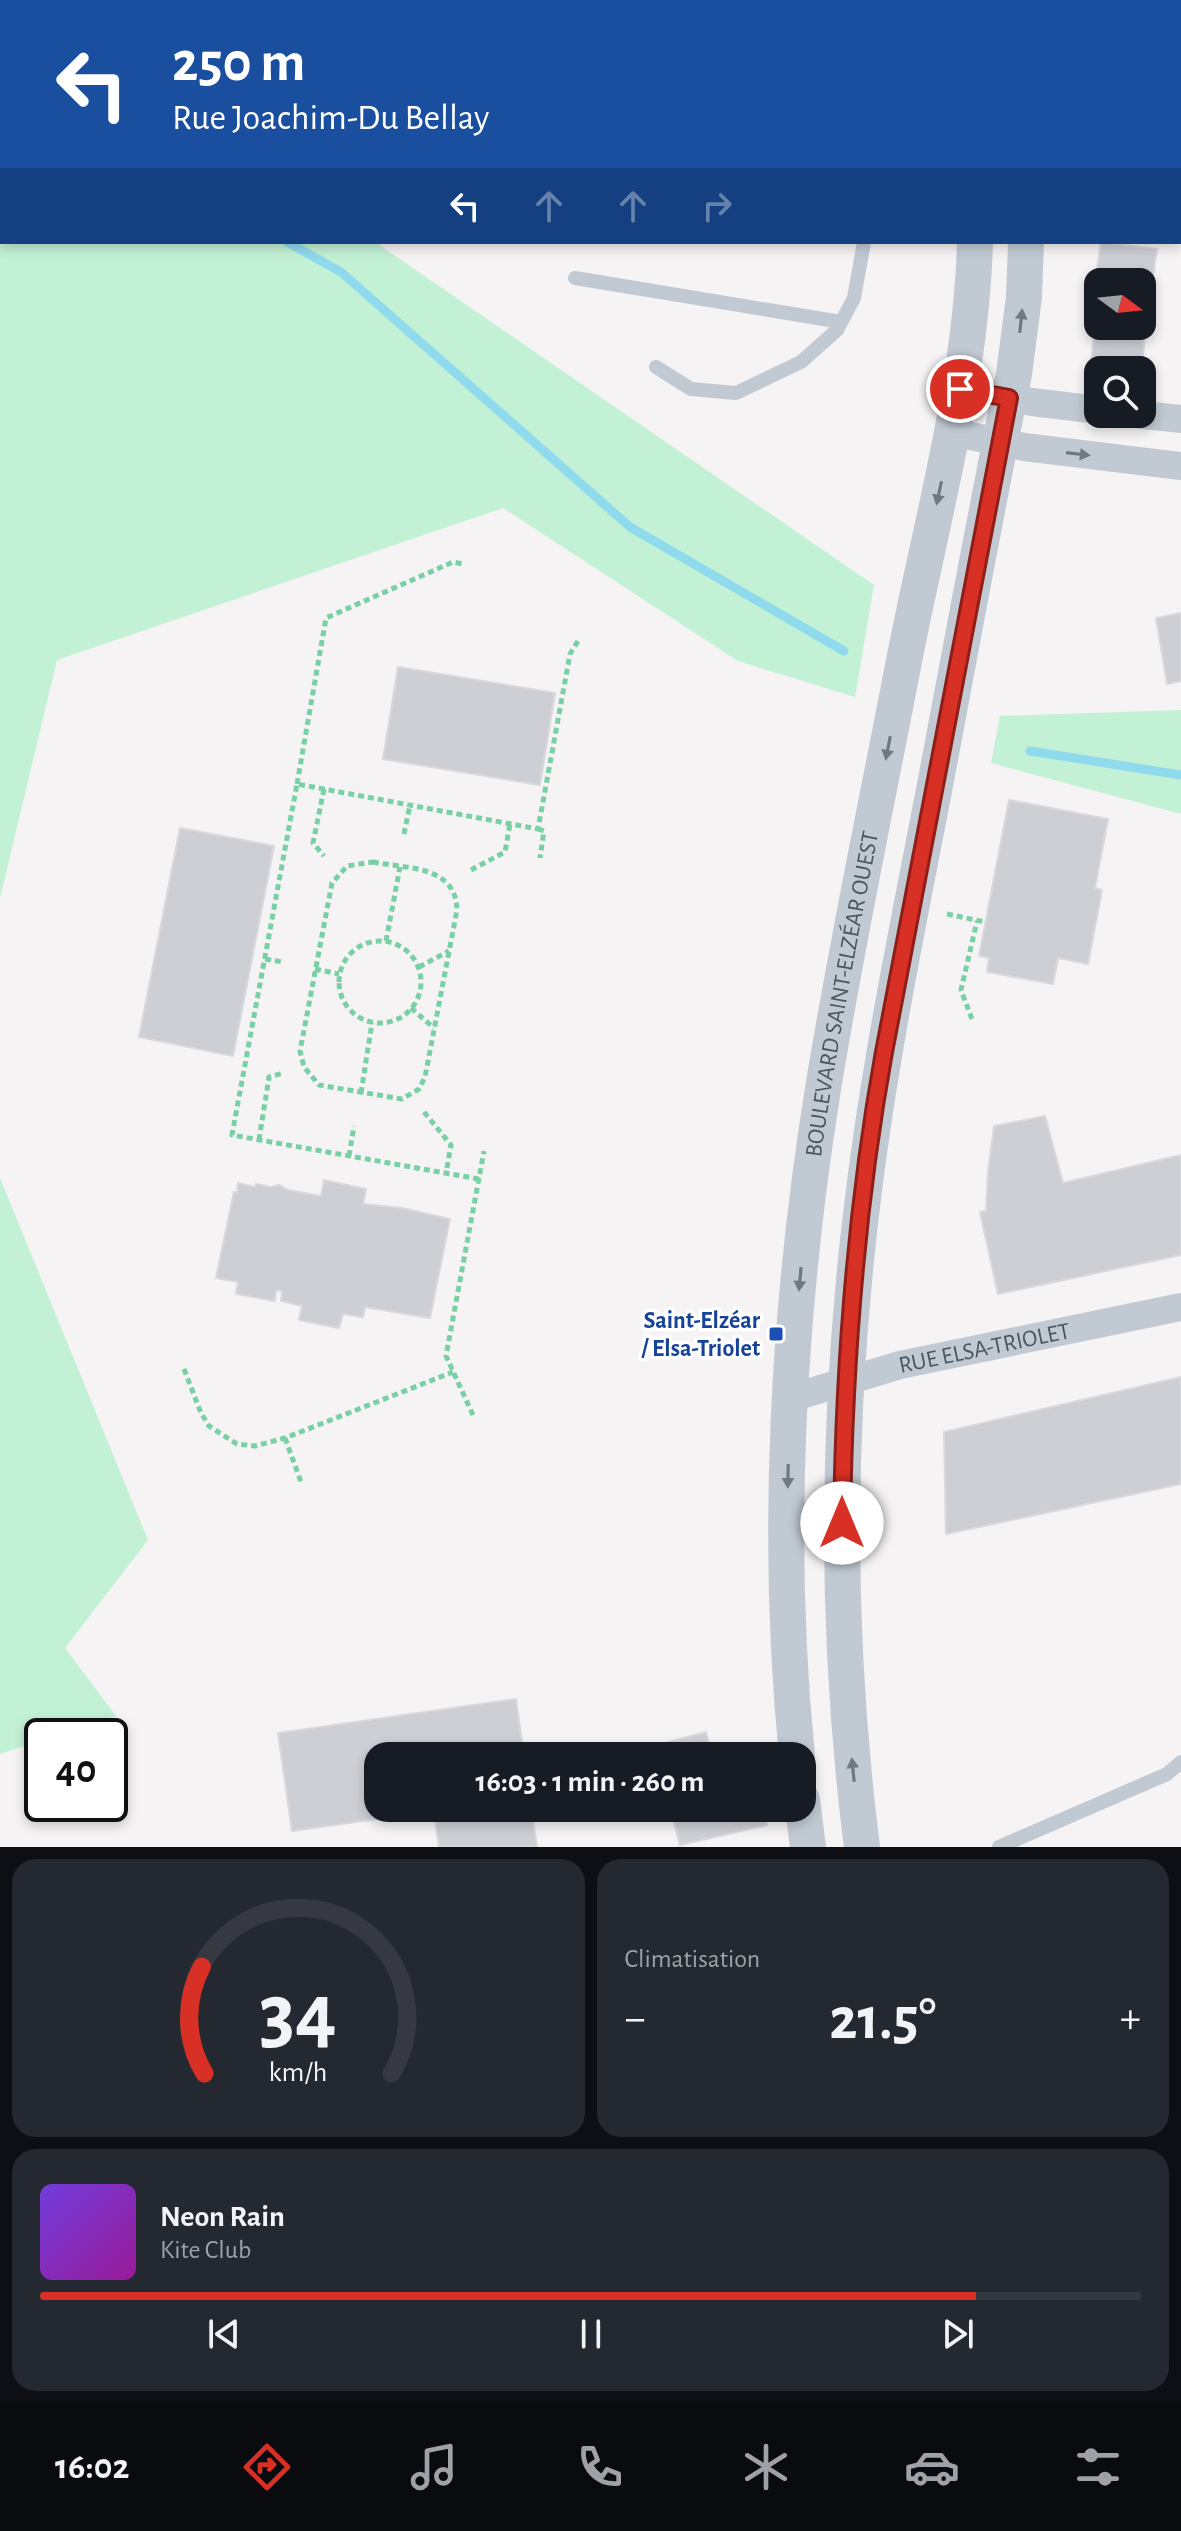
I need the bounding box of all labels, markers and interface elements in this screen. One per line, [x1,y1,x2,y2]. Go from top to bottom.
icon: left [40,32,144,136]
text: 250 m [172,35,305,91]
text: Rue Joachim-Du Bellay [172,100,489,136]
icon: left [443,184,487,228]
icon: ahead [527,184,571,228]
icon: ahead [611,184,655,228]
icon: right [695,184,739,228]
north arrow [1084,268,1156,340]
map controls [1084,268,1156,428]
one-way arrow [1015,308,1028,333]
pin [926,355,994,423]
button: search [1084,356,1156,428]
icon: arrive [938,367,982,411]
one-way arrow [1065,448,1090,461]
one-way arrow [932,480,944,505]
one-way arrow [881,735,894,760]
street label: BOULEVARD SAINT-ELZÉAR OUEST [802,829,883,1159]
one-way arrow [794,1267,807,1292]
place label: Saint-Elzéar / Elsa-Triolet [641,1309,761,1361]
street label: RUE ELSA-TRIOLET [897,1319,1073,1378]
marker: Saint-Elzéar / Elsa-Triolet [767,1325,785,1343]
one-way arrow [782,1464,794,1489]
position arrow [800,1481,884,1565]
speed limit sign: 40 [24,1718,128,1822]
one-way arrow [846,1757,859,1782]
text: 16:03 · 1 min · 260 m [476,1767,704,1797]
text: Climatisation [625,1946,760,1972]
text: 34 [259,1973,337,2057]
text: 21.5° [829,1990,936,2050]
text: − [625,1997,646,2041]
text: + [1120,1997,1141,2041]
text: km/h [269,2058,328,2087]
text: Neon Rain [160,2202,285,2232]
text: Kite Club [160,2237,251,2263]
icon: previous [202,2312,246,2356]
icon: pause [569,2312,613,2356]
icon: next [936,2312,980,2356]
icon: directions [239,2439,295,2495]
icon: music [406,2439,462,2495]
icon: phone [572,2439,628,2495]
icon: climate [738,2439,794,2495]
icon: car [904,2439,960,2495]
icon: filters [1070,2439,1126,2495]
text: 16:02 [55,2449,129,2485]

